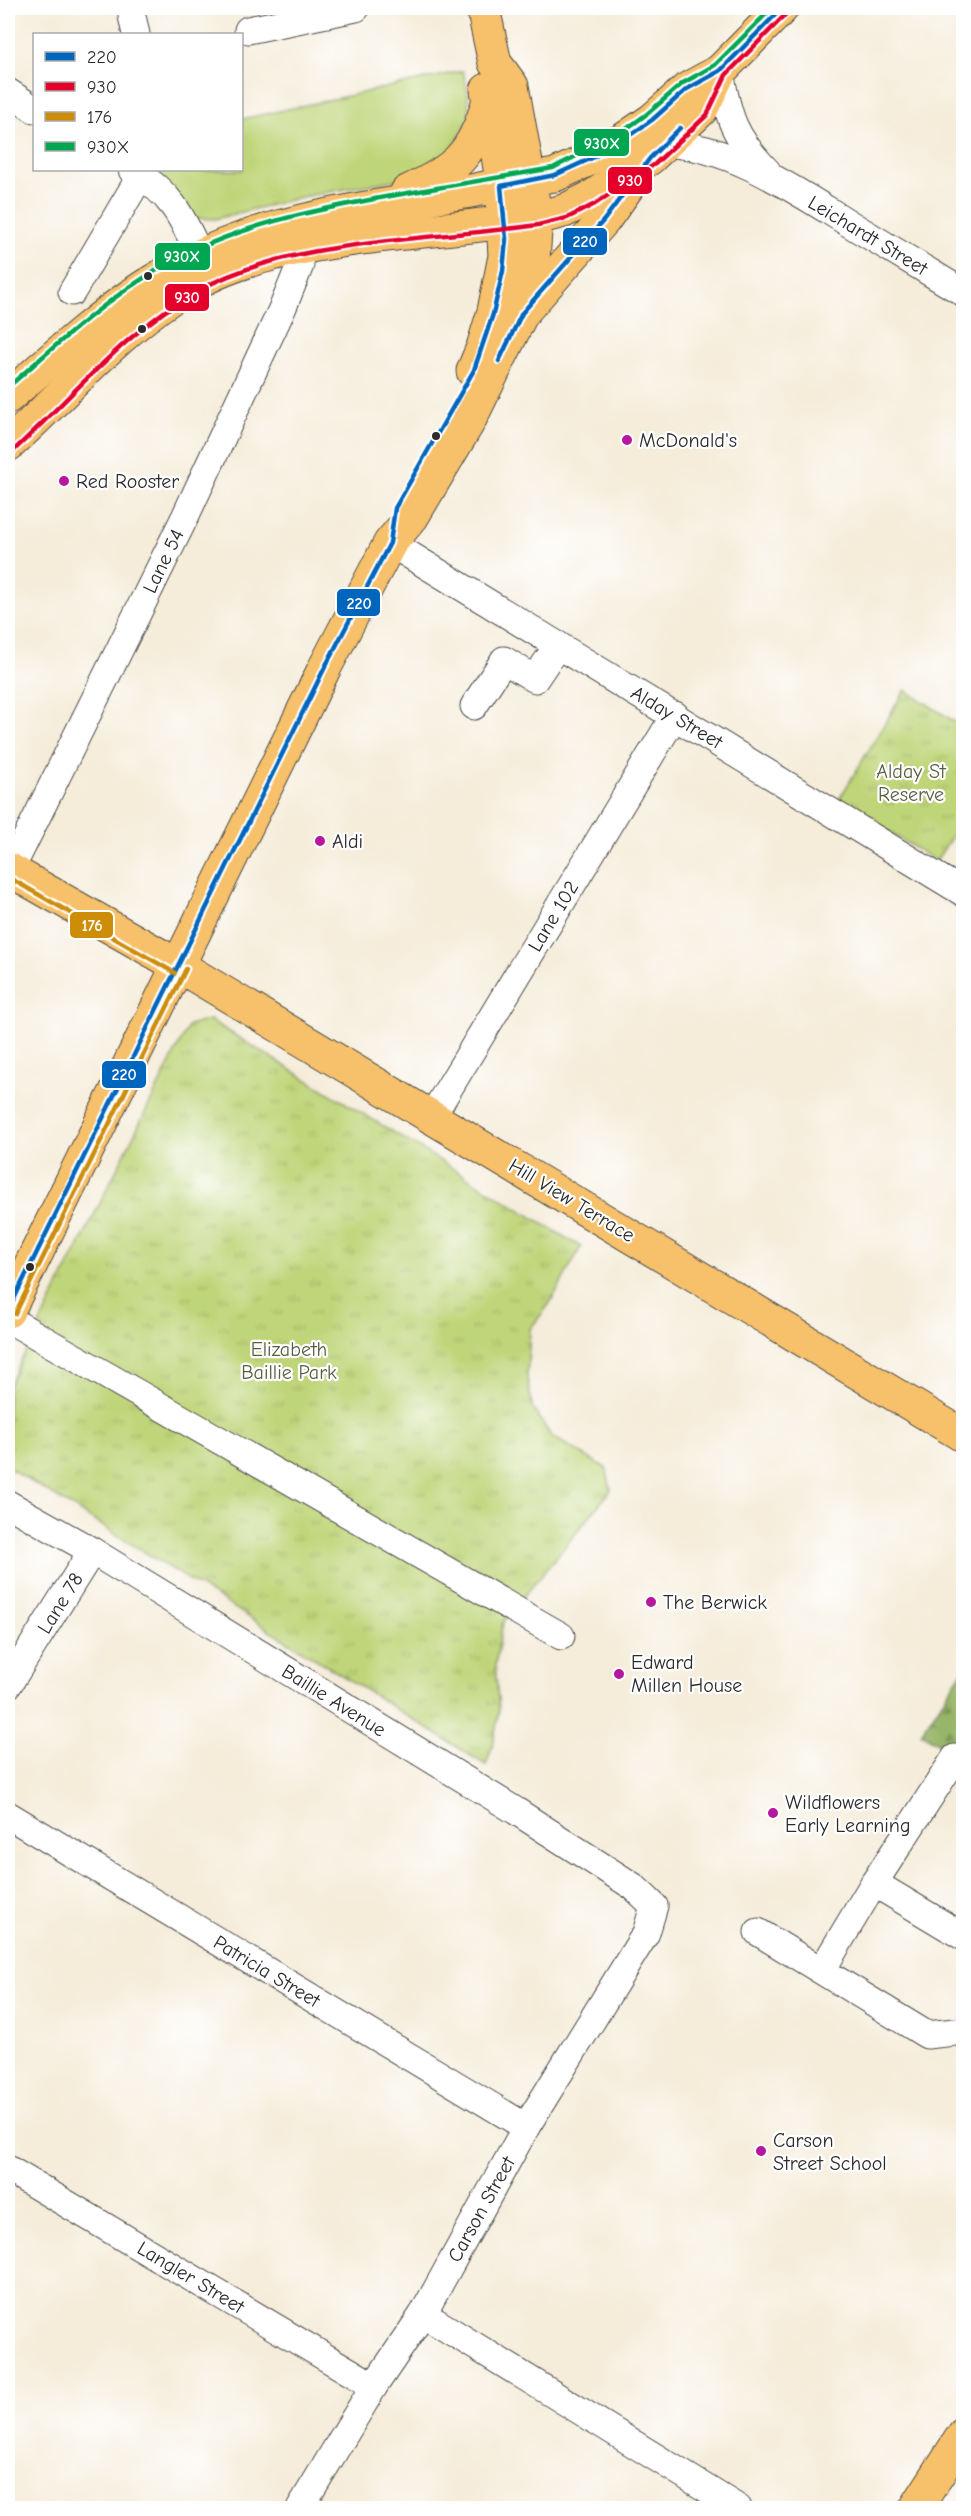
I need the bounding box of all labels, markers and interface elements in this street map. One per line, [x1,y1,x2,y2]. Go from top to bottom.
legend [33,33,243,171]
text: 220 [87,47,117,68]
text: 930 [87,77,117,98]
text: 176 [87,107,112,128]
line badge: 930X [573,128,630,157]
text: 930X [584,135,620,153]
text: 930X [87,137,129,158]
line badge: 930 [607,166,653,195]
text: 930 [617,172,643,190]
street label: Leichardt Street [804,191,933,281]
line badge: 220 [562,227,608,256]
text: 220 [572,233,598,251]
line badge: 930X [154,242,211,271]
text: 930X [164,248,200,266]
unlabelled marker [142,270,154,282]
line badge: 930 [164,283,210,312]
text: 930 [174,289,200,307]
unlabelled marker [136,323,148,335]
place label: McDonald's [639,429,737,452]
unlabelled marker [430,430,442,442]
marker: McDonald's [620,433,634,447]
place label: Red Rooster [76,470,179,493]
marker: Red Rooster [57,474,71,488]
street label: Lane 54 [138,525,189,597]
line badge: 220 [336,588,381,617]
text: 220 [346,595,372,613]
street label: Alday Street [627,681,728,754]
park label: Alday St Reserve [876,760,947,806]
place label: Aldi [332,830,363,853]
marker: Aldi [313,834,327,848]
street label: Lane 102 [523,877,583,956]
line badge: 176 [69,911,114,939]
text: 176 [81,917,103,935]
line badge: 220 [101,1060,147,1089]
text: 220 [111,1066,137,1084]
street label: Hill View Terrace [505,1154,639,1247]
unlabelled marker [24,1261,36,1273]
park label: Elizabeth Baillie Park [241,1338,337,1384]
street label: Lane 78 [33,1569,88,1638]
place label: The Berwick [663,1591,767,1614]
marker: The Berwick [644,1595,658,1609]
place label: Edward Millen House [631,1651,742,1697]
street label: Baillie Avenue [278,1659,390,1741]
marker: Edward Millen House [612,1667,626,1681]
place label: Wildflowers Early Learning [785,1791,911,1837]
marker: Wildflowers Early Learning [766,1806,780,1820]
street label: Patricia Street [209,1931,325,2013]
place label: Carson Street School [773,2129,887,2175]
marker: Carson Street School [754,2144,768,2158]
street label: Carson Street [443,2151,521,2266]
street label: Langler Street [133,2236,250,2319]

